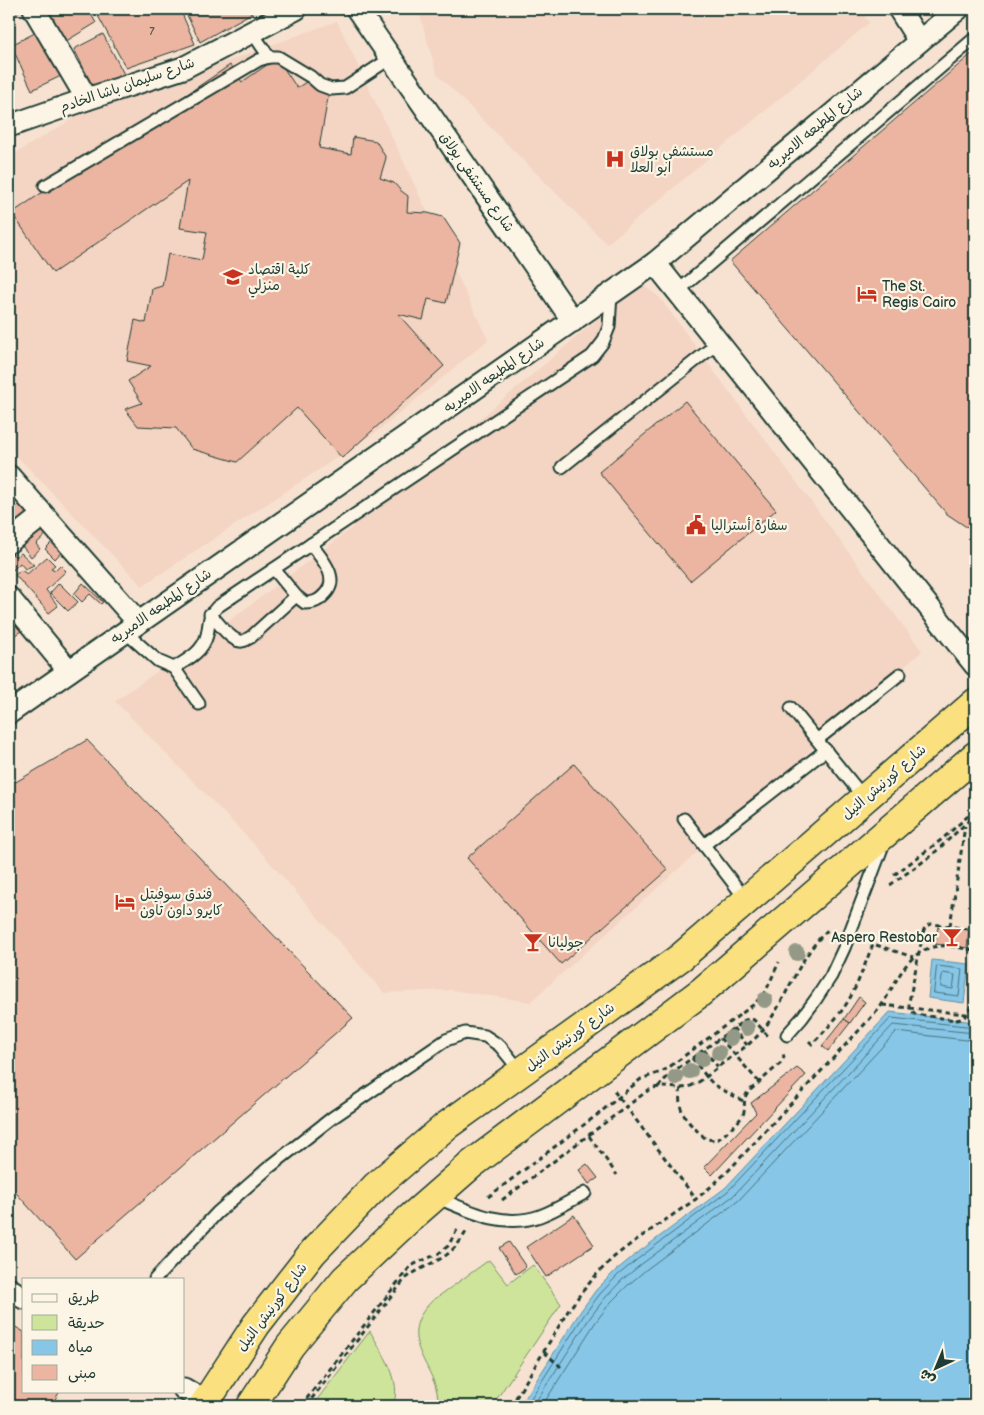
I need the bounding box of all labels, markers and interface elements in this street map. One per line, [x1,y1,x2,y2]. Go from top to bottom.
house number: 7 [149,25,155,38]
street label: شارع سليمان باشا الخادم [57,54,198,119]
street label: شارع المطبعه الاميريه [764,83,867,174]
street label: شارع مستشفى بولاق [435,129,518,236]
place label: مستشفي بولاق ابو العلا [630,143,714,176]
hospital icon: مستشفي بولاق ابو العلا [604,148,626,170]
place label: كلية اقتصاد منزلي [248,261,310,298]
school or university icon: كلية اقتصاد منزلي [222,266,244,288]
place label: The St. Regis Cairo [882,278,956,311]
hotel icon: The St. Regis Cairo [856,283,878,305]
street label: شارع المطبعه الاميريه [440,334,548,417]
public building icon: سفارة أستراليا [685,514,707,536]
place label: سفارة أستراليا [711,517,788,534]
street label: شارع المطبعه الاميريه [107,565,215,648]
street label: شارع كورنيش النيل [838,741,930,824]
place label: فندق سوفيتل كايرو داون تاون [140,886,223,919]
hotel icon: فندق سوفيتل كايرو داون تاون [114,891,136,913]
bar icon: Aspero Restobar [941,926,963,948]
place label: Aspero Restobar [831,929,938,946]
bar icon: جوليانا [522,931,544,953]
place label: جوليانا [548,934,584,951]
street label: شارع كورنيش النيل [522,999,619,1076]
street label: شارع كورنيش النيل [233,1259,312,1355]
legend [22,1278,185,1392]
text: طريق [68,1288,100,1307]
text: حديقة [68,1314,105,1333]
text: مياه [68,1338,93,1357]
north arrow [912,1342,962,1392]
text: مبنى [68,1364,96,1383]
text: ش [916,1366,939,1388]

